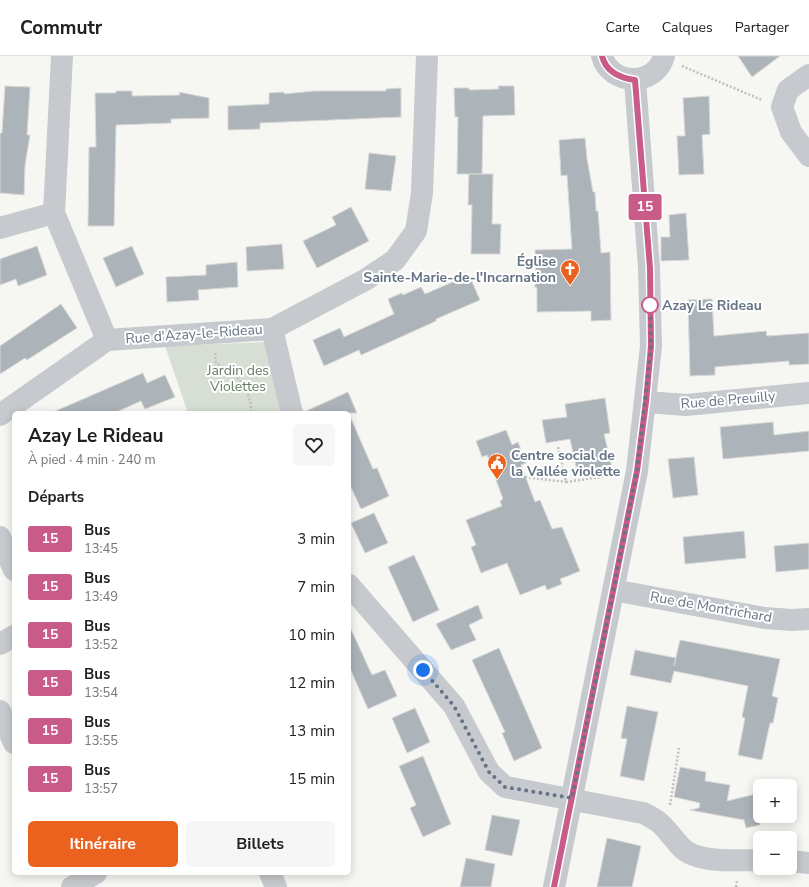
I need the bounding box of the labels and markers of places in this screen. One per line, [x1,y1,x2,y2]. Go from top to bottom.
place label: Église Sainte-Marie-de-l'Incarnation [363,252,556,287]
church icon: Église Sainte-Marie-de-l'Incarnation [559,258,581,286]
marker: Azay Le Rideau [641,296,659,314]
place label: Azay Le Rideau [662,296,762,315]
place label: Centre social de la Vallée violette [511,446,621,481]
public building icon: Centre social de la Vallée violette [486,452,508,480]

